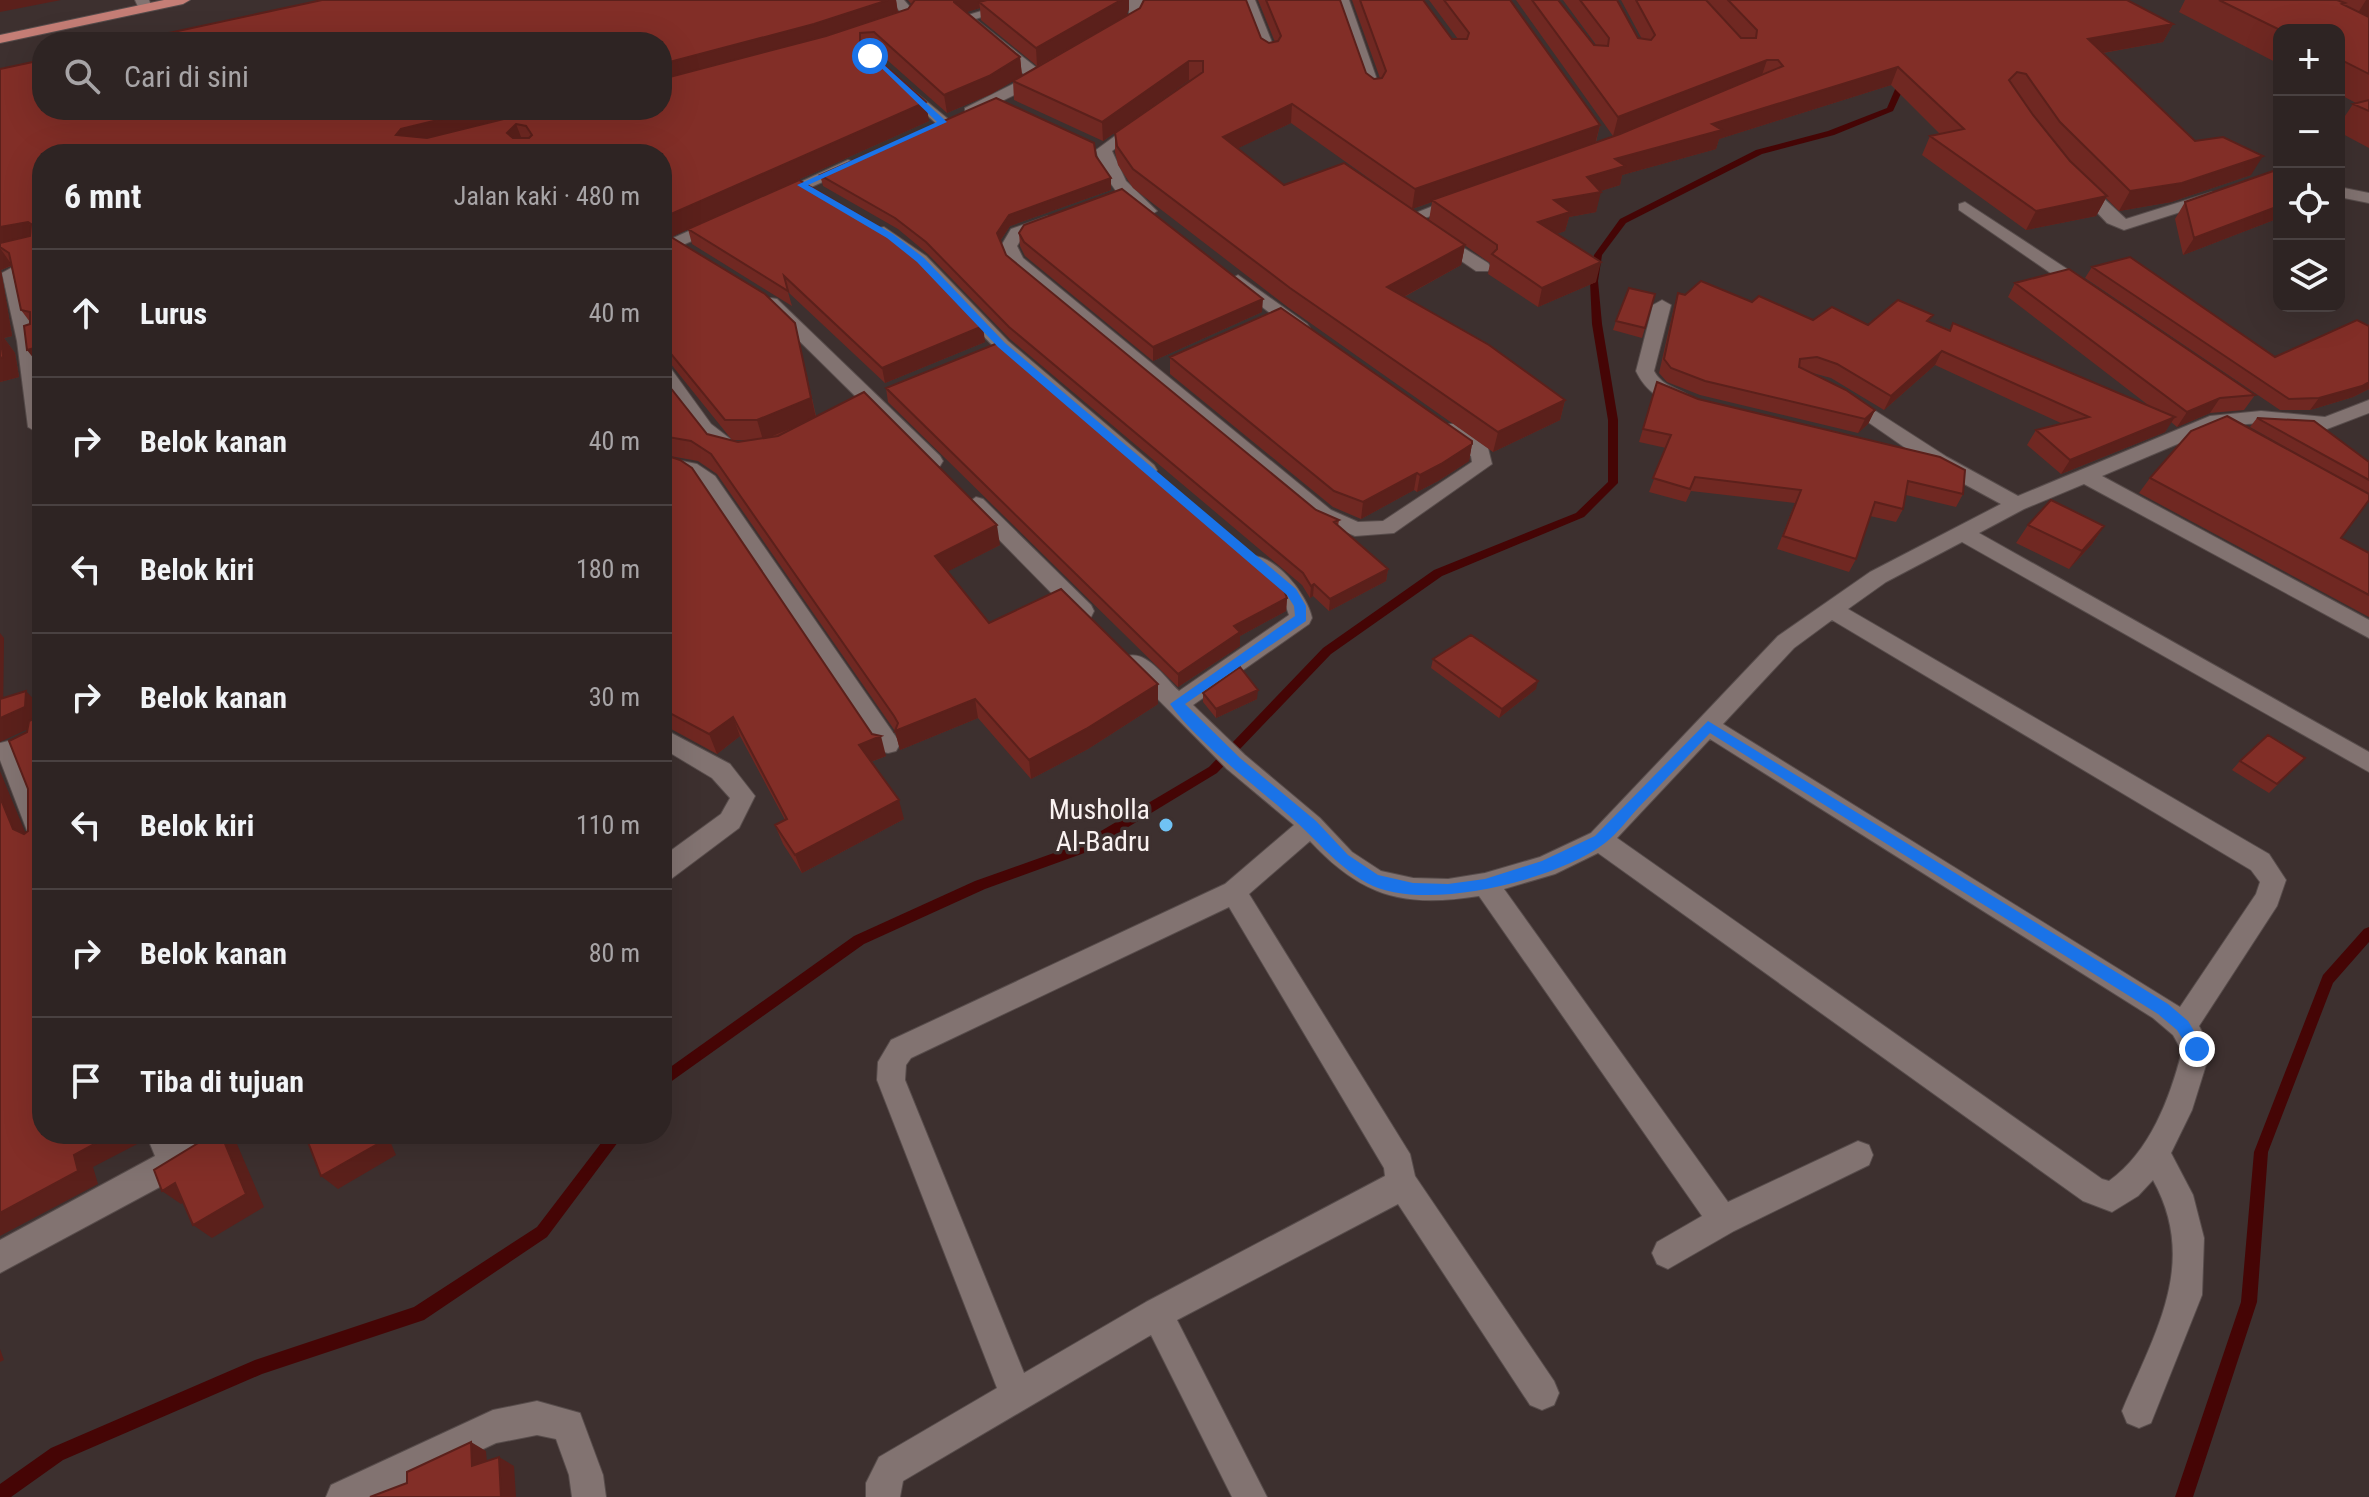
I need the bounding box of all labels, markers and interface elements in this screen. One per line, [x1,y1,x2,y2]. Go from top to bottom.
map controls [2273,24,2345,312]
button: + [2273,24,2345,96]
search box [32,32,672,120]
route start [852,38,888,74]
icon: search [60,54,104,98]
text: Cari di sini [124,59,249,94]
button: − [2273,96,2345,168]
button: locate [2273,168,2345,240]
text: 6 mnt [64,176,141,216]
text: Jalan kaki · 480 m [454,181,640,211]
button: layers [2273,240,2345,312]
icon: ahead [64,291,108,335]
text: Lurus [140,296,207,331]
text: 40 m [589,298,640,328]
icon: right [64,419,108,463]
text: Belok kanan [140,424,287,459]
text: 40 m [589,426,640,456]
icon: left [64,547,108,591]
text: Belok kiri [140,552,254,587]
text: 180 m [576,554,640,584]
icon: right [64,675,108,719]
text: Belok kanan [140,680,287,715]
text: 30 m [589,682,640,712]
place label: Musholla Al-Badru [1049,793,1150,858]
icon: left [64,803,108,847]
text: Belok kiri [140,808,254,843]
text: 110 m [576,810,640,840]
marker: Musholla Al-Badru [1157,816,1175,834]
icon: right [64,931,108,975]
text: Belok kanan [140,936,287,971]
text: 80 m [589,938,640,968]
route end [2179,1031,2215,1067]
icon: arrive [64,1059,108,1103]
text: Tiba di tujuan [140,1064,304,1099]

